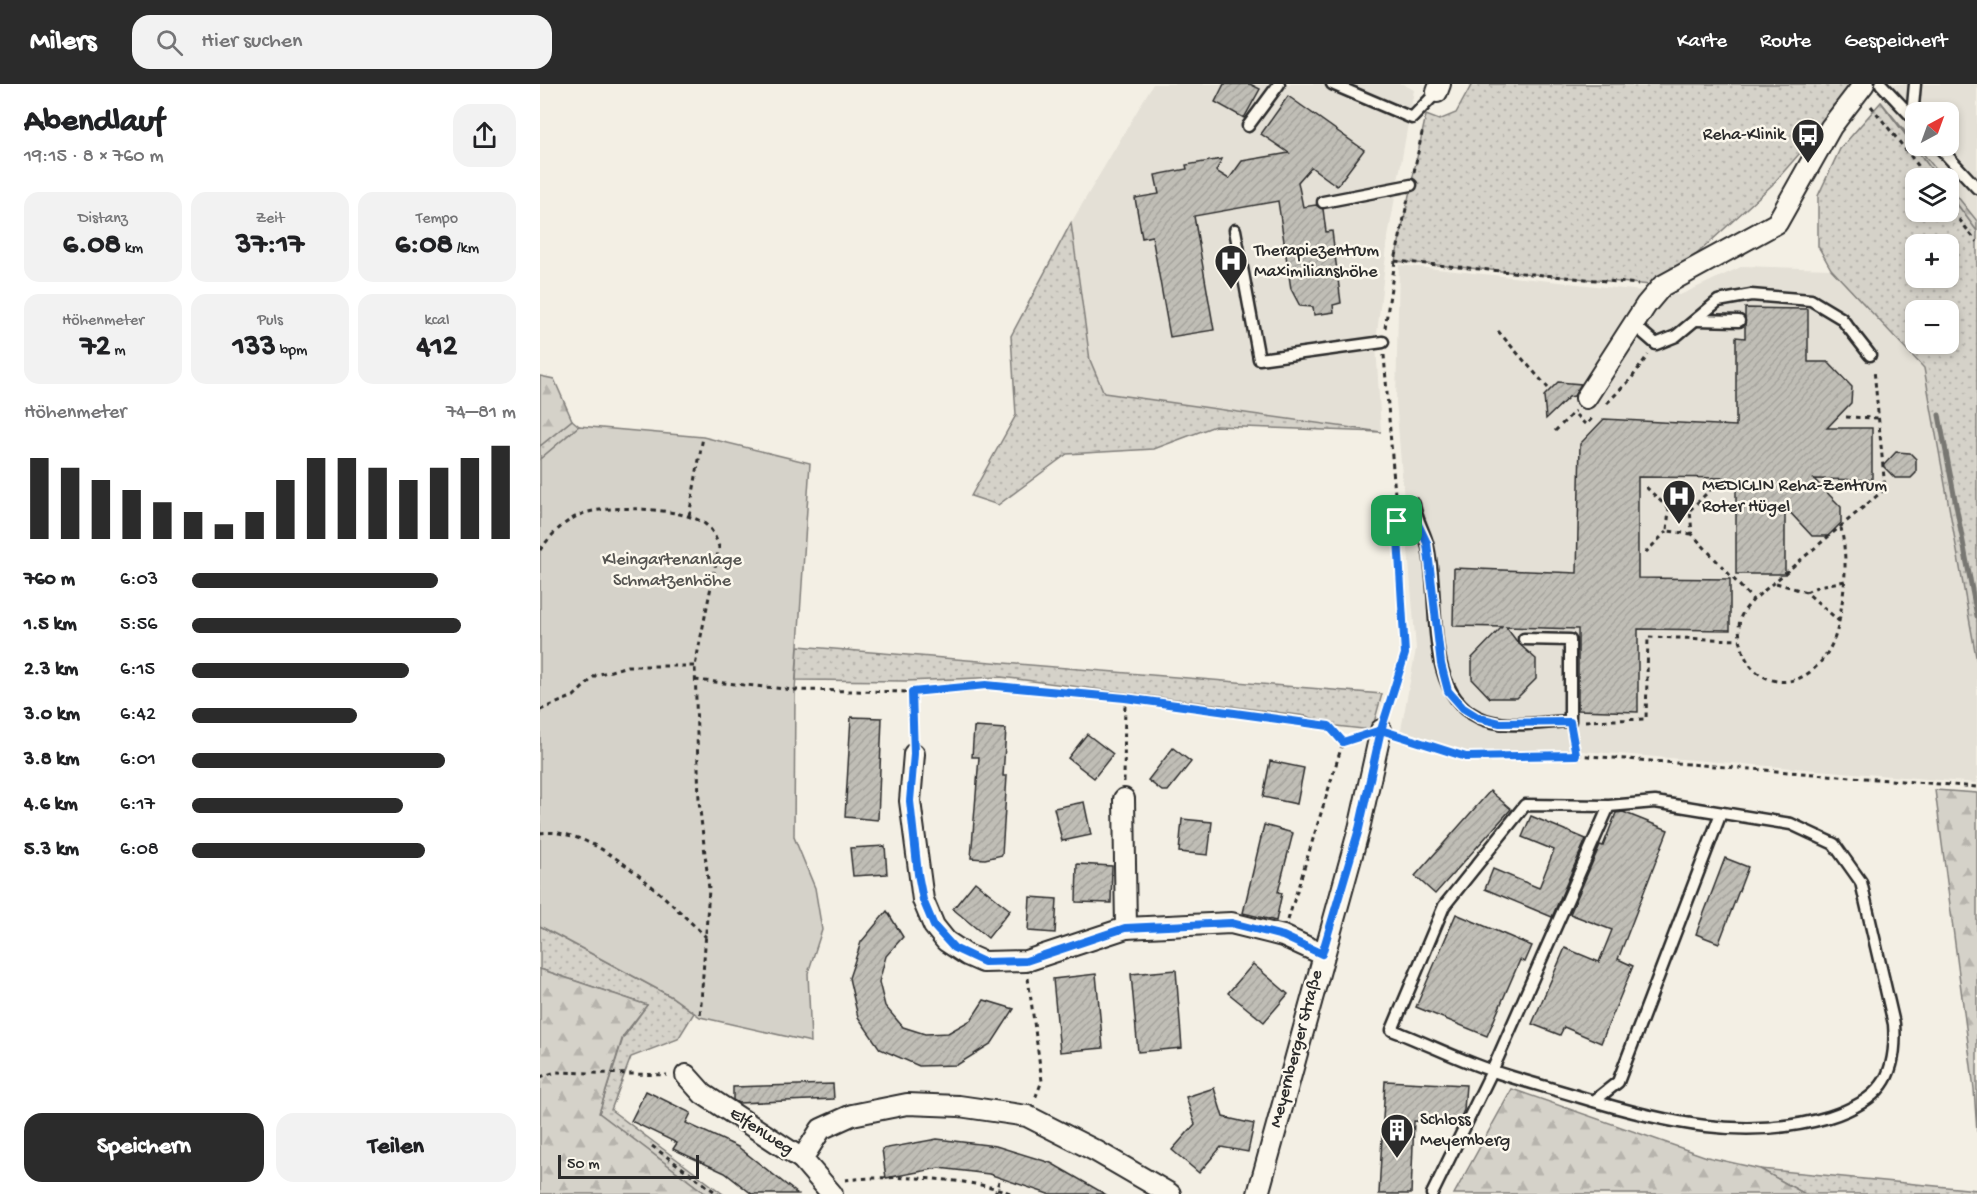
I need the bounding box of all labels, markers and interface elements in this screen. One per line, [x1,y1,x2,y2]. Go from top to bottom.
search box [132,15,552,69]
text: Milers [30,26,96,59]
icon: search [153,26,186,59]
text: Hier suchen [201,29,303,55]
text: Karte [1677,30,1727,55]
text: Route [1760,30,1811,55]
text: Gespeichert [1844,30,1947,55]
north arrow [1905,102,1959,156]
map controls [1905,102,1959,354]
text: Abendlauf [24,104,164,142]
button: share [453,104,516,167]
bus stop icon: Reha-Klinik [1790,117,1826,164]
place label: Reha-Klinik [1703,125,1787,146]
text: 19:15 · 8 × 760 m [24,146,164,169]
button: layers [1905,168,1959,222]
text: Distanz [78,210,128,229]
text: Zeit [256,210,284,229]
text: Tempo [416,210,458,229]
text: 6.08 [63,229,121,264]
text: 37:17 [236,229,304,264]
text: 6:08 [395,229,453,264]
button: + [1905,234,1959,288]
text: km [121,240,143,259]
text: /km [453,240,479,259]
place label: Therapiezentrum Maximilianshöhe [1253,241,1379,283]
hospital icon: Therapiezentrum Maximilianshöhe [1213,243,1249,290]
button: − [1905,300,1959,354]
text: Höhenmeter [62,312,144,331]
text: Puls [257,312,283,331]
text: kcal [425,312,449,331]
text: 72 [80,331,111,366]
text: 133 [233,331,276,366]
text: 412 [416,331,458,366]
text: m [111,342,126,361]
text: bpm [276,342,307,361]
text: Höhenmeter [24,402,126,425]
text: 74–81 m [446,402,516,425]
place label: MEDICLIN Reha-Zentrum Roter Hügel [1702,476,1887,518]
hospital icon: MEDICLIN Reha-Zentrum Roter Hügel [1661,478,1697,525]
pin [1371,495,1422,546]
icon: arrive [1380,504,1413,537]
park label: Kleingartenanlage Schmatzenhöhe [602,550,742,592]
text: 760 m [24,569,75,592]
text: 6:03 [120,569,158,592]
text: 1.5 km [24,614,77,637]
text: 5:56 [120,614,157,637]
text: 2.3 km [24,659,78,682]
text: 6:15 [120,659,155,682]
text: 3.0 km [24,704,80,727]
text: 6:42 [120,704,156,727]
text: 3.8 km [24,749,79,772]
text: 6:01 [120,749,156,772]
text: 4.6 km [24,794,78,817]
text: 6:17 [120,794,155,817]
text: 5.3 km [24,839,79,862]
text: 6:08 [120,839,159,862]
street label: Meyernberger Straße [1266,967,1328,1130]
street label: Elfenweg [725,1104,797,1160]
place label: Schloss Meyernberg [1420,1110,1510,1152]
building icon: Schloss Meyernberg [1379,1112,1415,1159]
button: Speichern [24,1113,264,1182]
button: Teilen [276,1113,516,1182]
scale bar [558,1152,699,1180]
text: 50 m [567,1156,600,1175]

